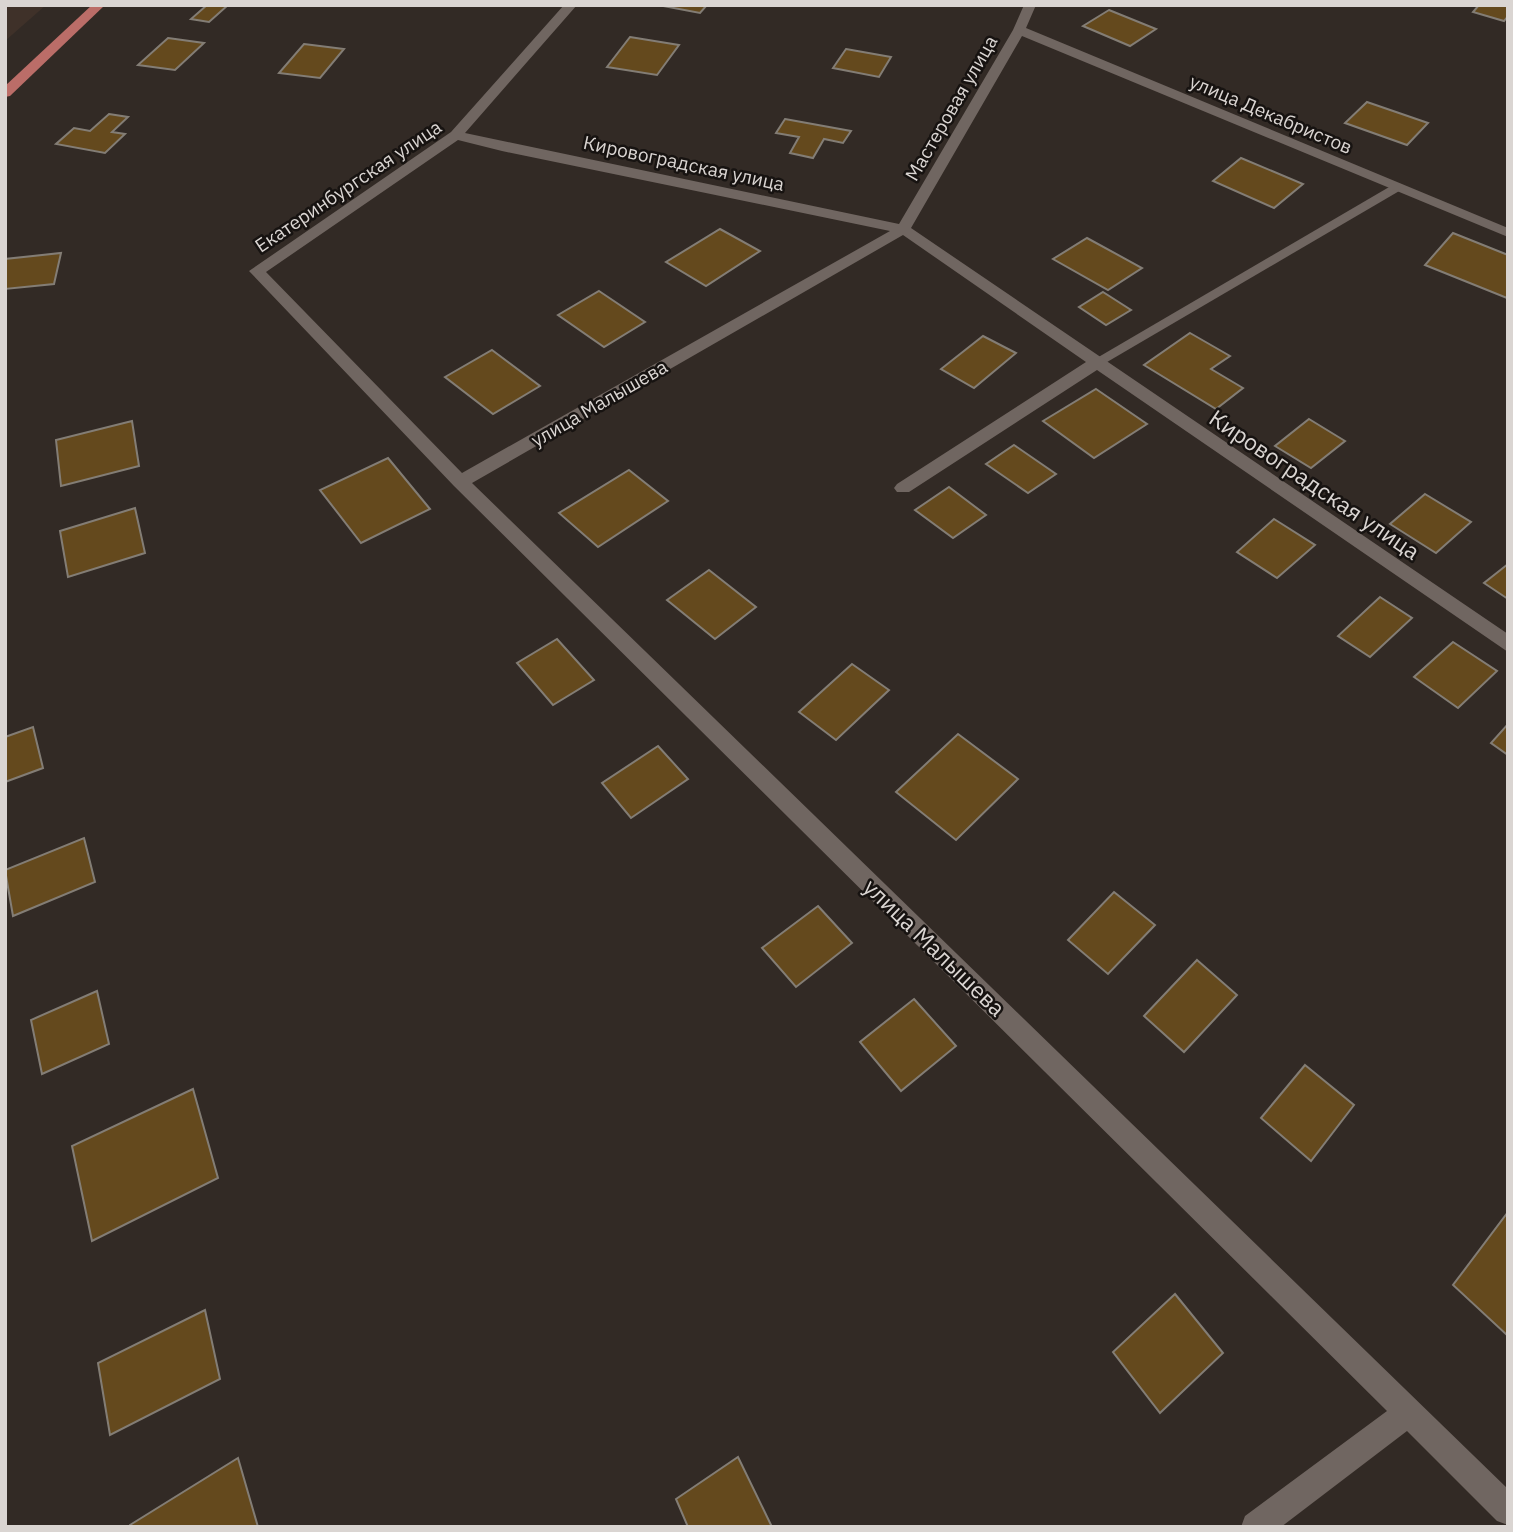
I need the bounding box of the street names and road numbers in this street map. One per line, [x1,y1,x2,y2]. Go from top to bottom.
street label: Мастеровая улица [900,31,1002,185]
street label: улица Декабристов [1186,69,1356,159]
street label: Екатеринбургская улица [250,115,446,257]
street label: Кировоградская улица [581,130,787,196]
street label: улица Малышева [526,354,672,452]
street label: Кировоградская улица [1204,402,1426,566]
street label: улица Малышева [858,872,1012,1022]

